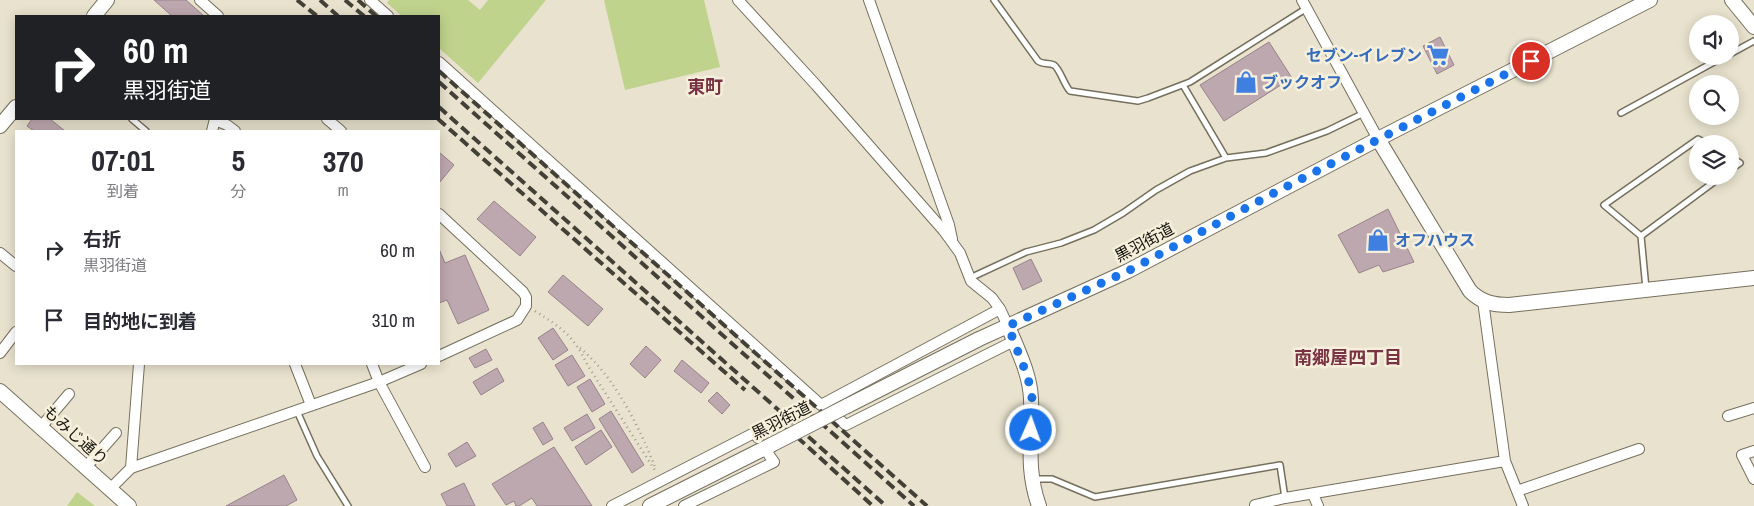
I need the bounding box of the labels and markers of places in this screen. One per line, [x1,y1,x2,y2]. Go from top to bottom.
pin [1510,40,1552,82]
supermarket icon: セブン-イレブン [1425,42,1451,68]
place label: セブン-イレブン [1306,44,1422,66]
shop icon: ブックオフ [1233,69,1259,95]
place label: ブックオフ [1262,71,1342,93]
shop icon: オフハウス [1365,227,1391,253]
place label: オフハウス [1395,229,1475,251]

